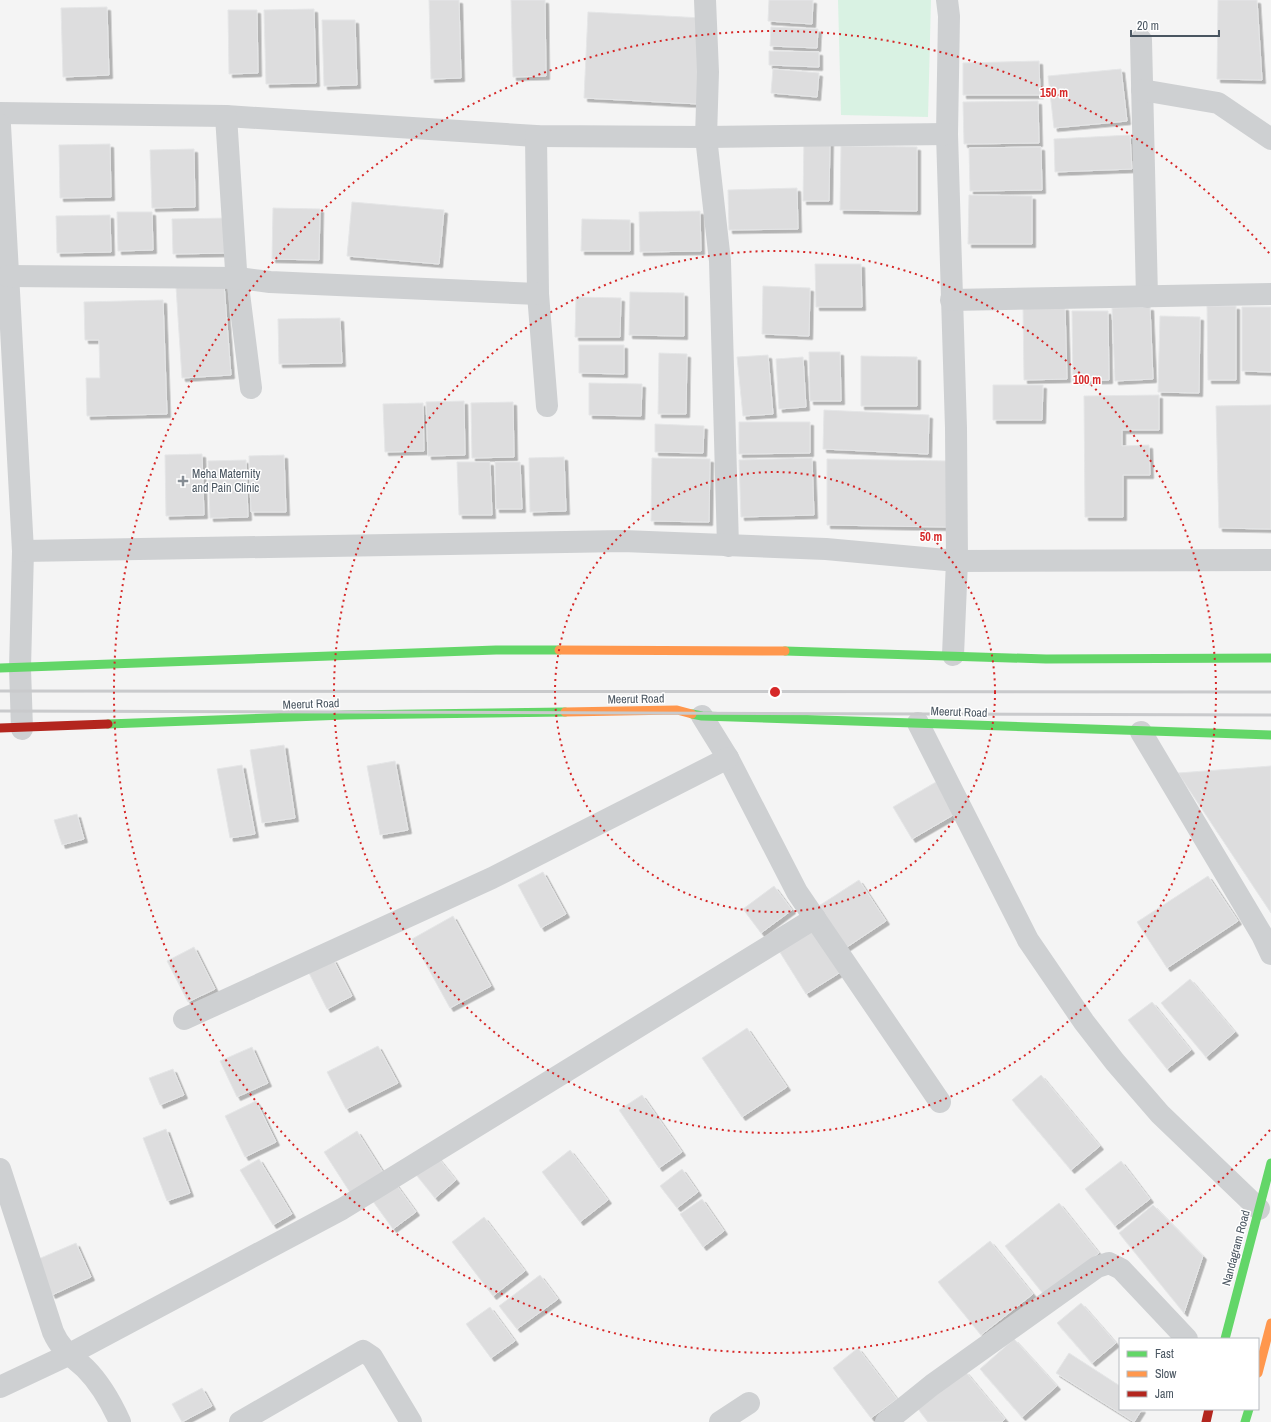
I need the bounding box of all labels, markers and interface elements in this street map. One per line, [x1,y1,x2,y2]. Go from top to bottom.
scale bar [1131,12,1219,38]
text: 20 m [1137,18,1159,34]
text: 150 m [1040,85,1068,101]
text: 100 m [1073,372,1101,388]
place label: Meha Maternity and Pain Clinic [192,466,260,496]
marker: Meha Maternity and Pain Clinic [177,475,189,487]
text: 50 m [920,529,942,545]
centre of rings [768,685,782,699]
street label: Meerut Road [607,691,665,707]
street label: Meerut Road [282,695,340,713]
street label: Meerut Road [930,703,988,721]
street label: Nandagram Road [1218,1208,1254,1288]
legend [1119,1338,1259,1410]
text: Fast [1155,1346,1174,1362]
text: Slow [1155,1366,1177,1382]
text: Jam [1155,1386,1174,1402]

